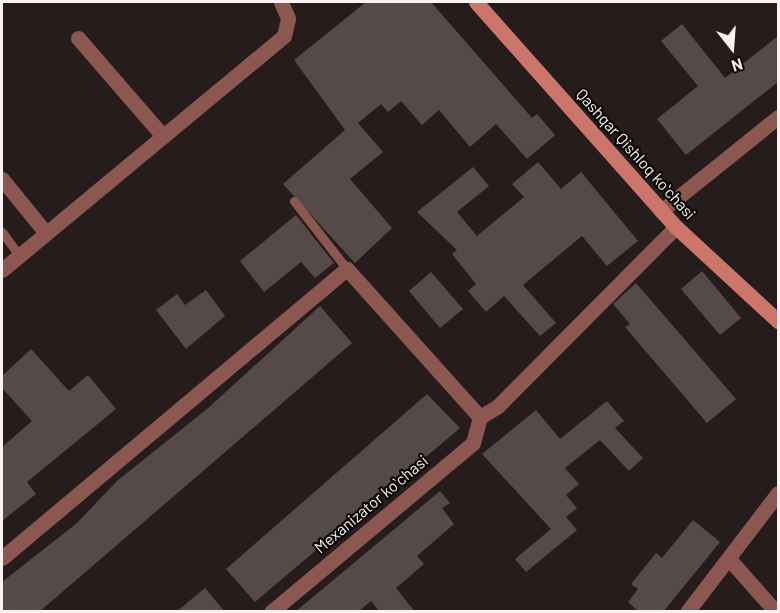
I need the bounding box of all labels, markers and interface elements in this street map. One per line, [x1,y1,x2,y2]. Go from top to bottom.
north arrow [702,18,762,78]
text: N [730,55,745,76]
street label: Qashqar Qishloq koʻchasi [572,85,700,223]
street label: Mexanizator koʻchasi [310,451,432,557]

